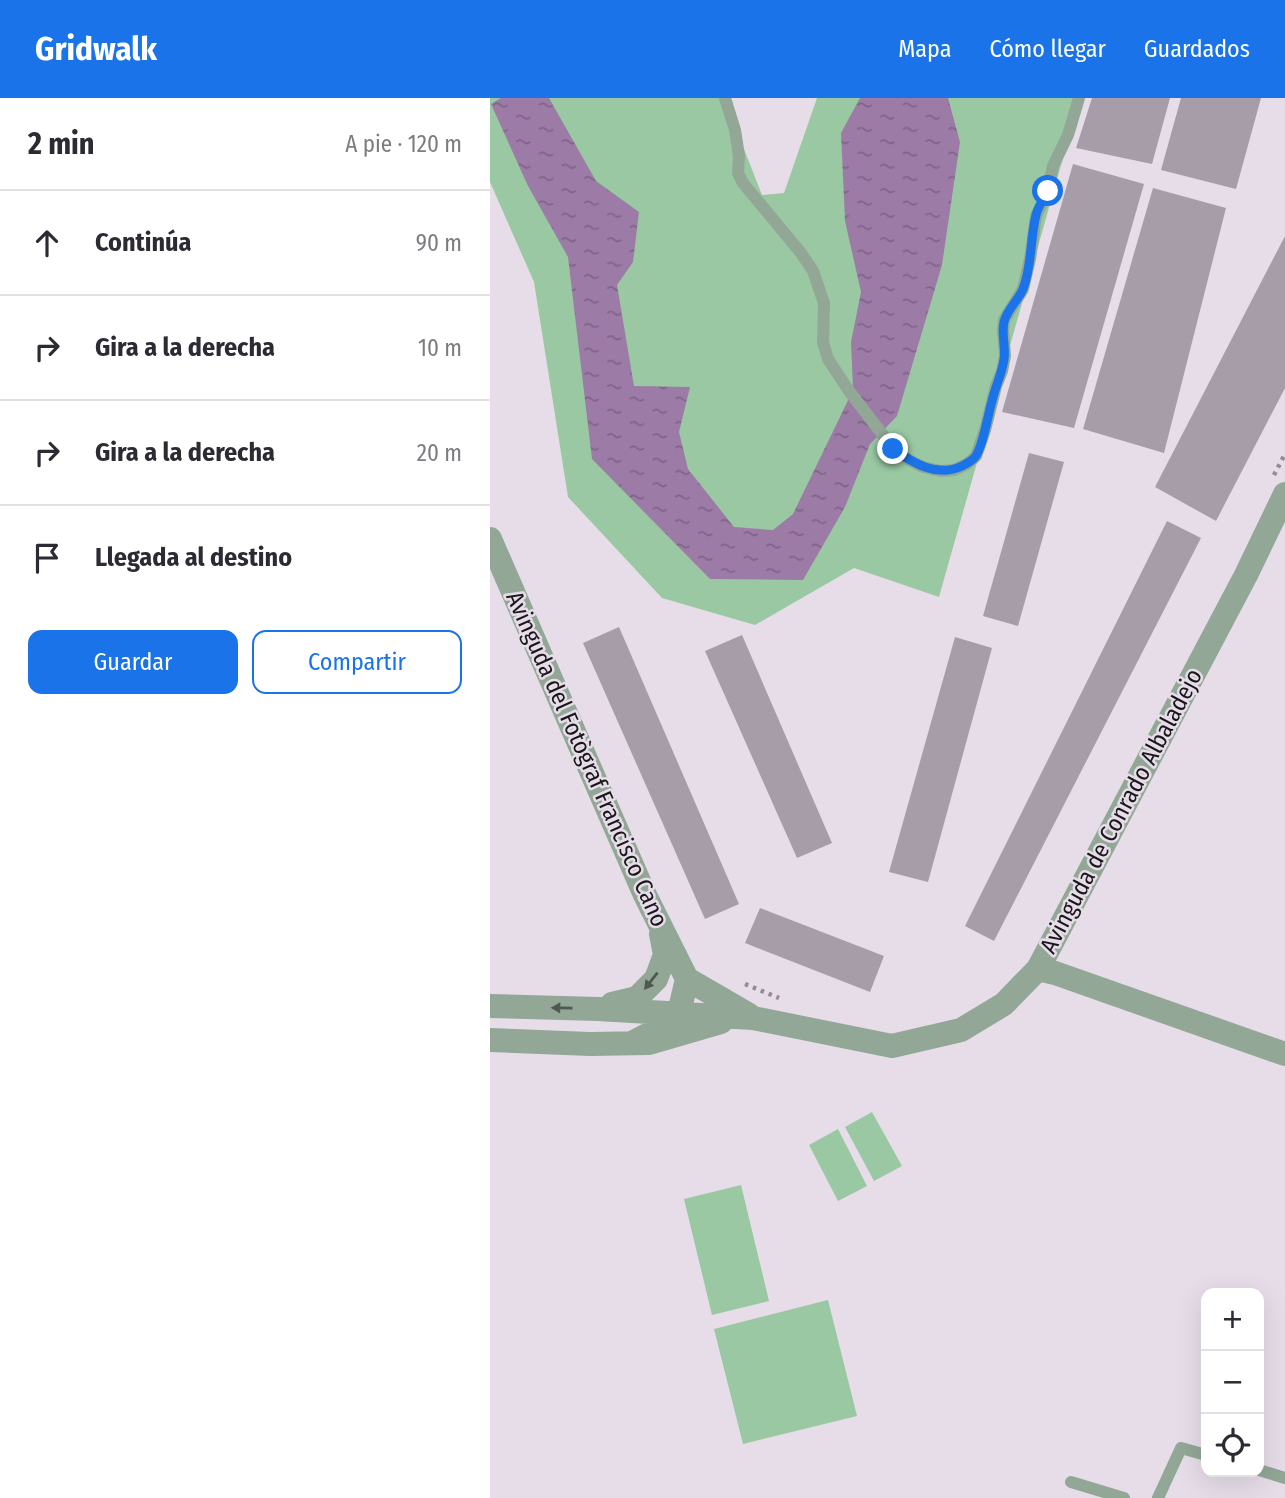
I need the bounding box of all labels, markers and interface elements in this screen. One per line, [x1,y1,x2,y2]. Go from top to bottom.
text: Gridwalk [35,29,157,69]
text: Mapa [898,35,951,63]
text: Cómo llegar [989,35,1106,63]
text: Guardados [1144,35,1250,63]
text: 2 min [28,126,95,162]
text: A pie · 120 m [345,130,462,158]
route start [1032,175,1063,206]
icon: ahead [28,224,66,262]
text: Continúa [95,227,192,258]
text: 90 m [416,229,462,257]
icon: right [28,329,66,367]
text: Gira a la derecha [95,332,275,363]
text: 10 m [418,334,462,362]
route end [877,433,908,464]
icon: right [28,434,66,472]
text: Gira a la derecha [95,437,275,468]
text: 20 m [417,439,462,467]
icon: arrive [28,539,66,577]
text: Llegada al destino [95,542,292,573]
street label: Avinguda del Fotògraf Francisco Cano [500,587,674,931]
button: Guardar [28,630,238,694]
button: Compartir [252,630,462,694]
street label: Avinguda de Conrado Albaladejo [1034,664,1208,958]
one-way arrow [644,972,659,990]
one-way arrow [551,1002,573,1014]
map controls [1201,1288,1264,1477]
button: + [1201,1288,1264,1351]
button: − [1201,1351,1264,1414]
button: locate [1201,1414,1264,1477]

